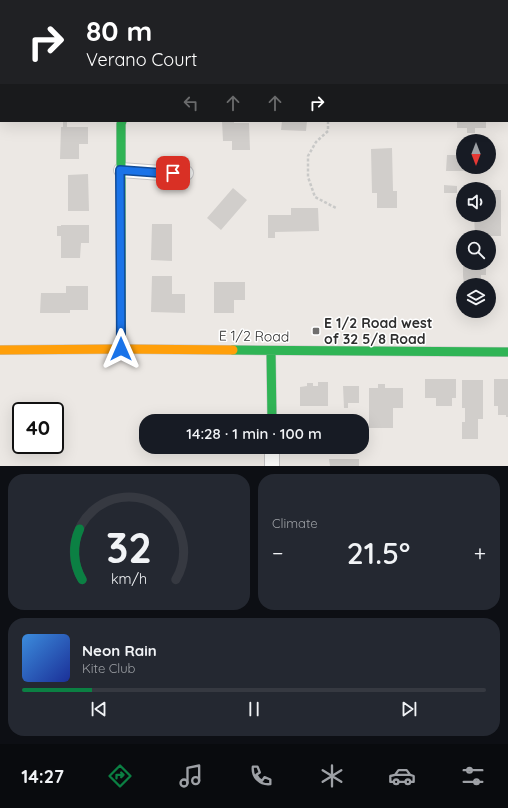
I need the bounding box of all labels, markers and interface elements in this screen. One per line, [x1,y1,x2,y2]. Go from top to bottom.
text: 80 m [86,13,152,48]
icon: right [20,16,72,68]
text: Verano Court [86,48,197,71]
icon: left [180,92,202,114]
icon: ahead [222,92,244,114]
icon: ahead [264,92,286,114]
icon: right [306,92,328,114]
north arrow [456,134,496,174]
map controls [456,134,496,318]
pin [156,156,190,190]
icon: arrive [162,162,184,184]
button: sound [456,182,496,222]
button: search [456,230,496,270]
button: layers [456,278,496,318]
place label: E 1/2 Road west of 32 5/8 Road [324,314,433,348]
street label: E 1/2 Road [219,326,289,346]
marker: E 1/2 Road west of 32 5/8 Road [311,326,321,336]
position arrow [100,328,142,370]
speed limit sign: 40 [12,402,64,454]
text: 14:28 · 1 min · 100 m [186,424,322,443]
text: Climate [272,515,318,531]
text: 32 [106,521,152,573]
text: 21.5° [347,534,410,572]
text: − [272,539,283,567]
text: + [474,539,486,567]
text: km/h [111,570,147,588]
text: Neon Rain [82,641,157,660]
text: Kite Club [82,660,135,676]
icon: previous [88,698,110,720]
icon: pause [243,698,265,720]
icon: next [398,698,420,720]
icon: directions [106,762,134,790]
icon: music [177,762,205,790]
icon: phone [247,762,275,790]
icon: climate [318,762,346,790]
icon: car [388,762,416,790]
icon: filters [459,762,487,790]
text: 14:27 [21,765,64,788]

